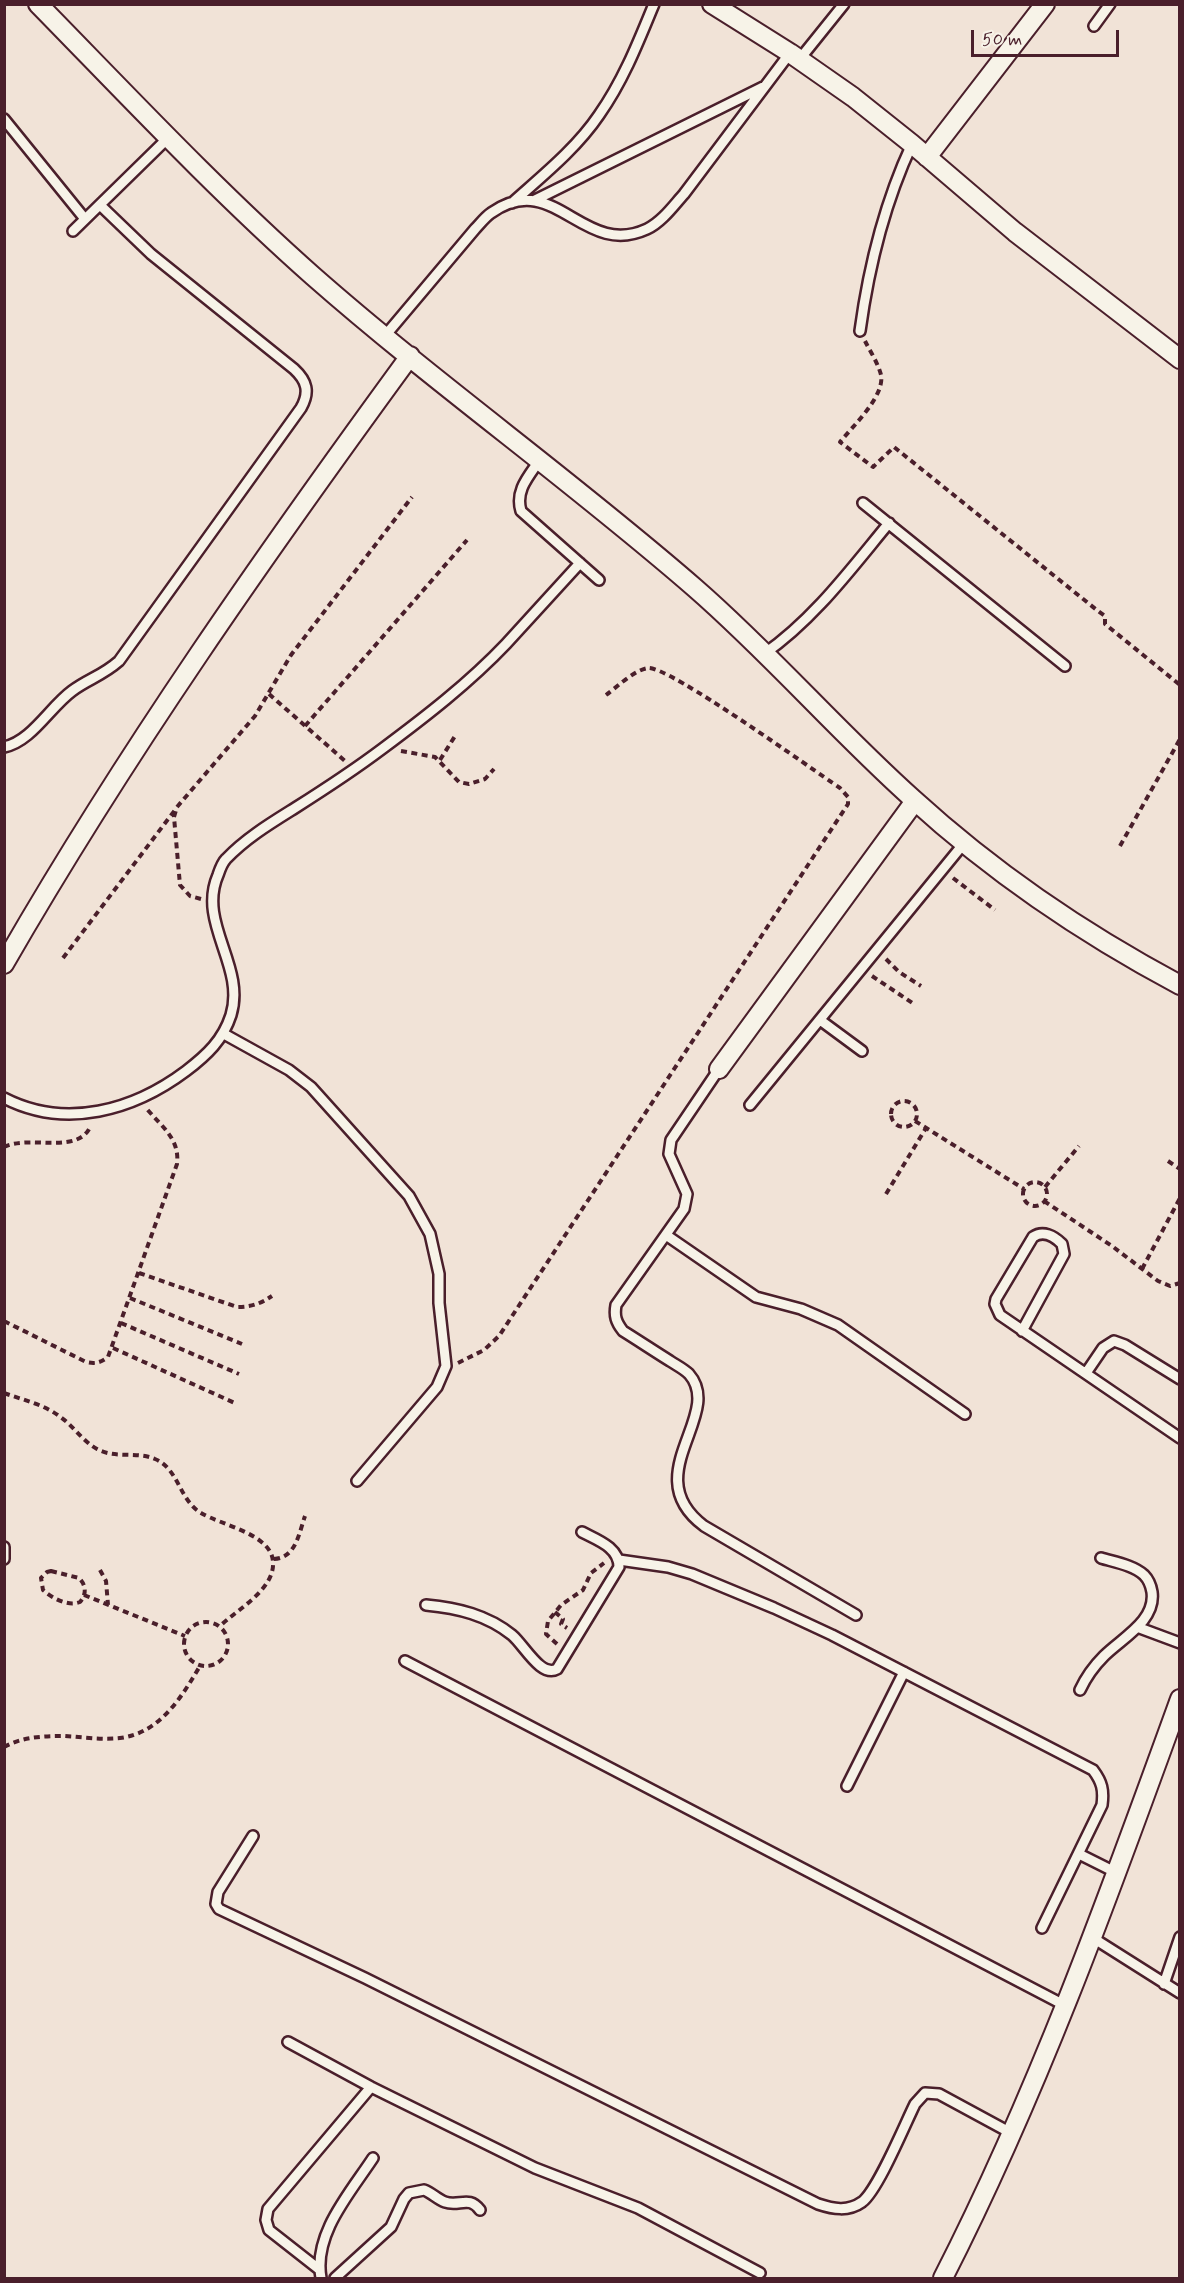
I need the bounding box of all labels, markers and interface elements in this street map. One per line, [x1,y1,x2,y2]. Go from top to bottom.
scale bar [974,18,1122,56]
text: 50 m [982,28,1022,52]

